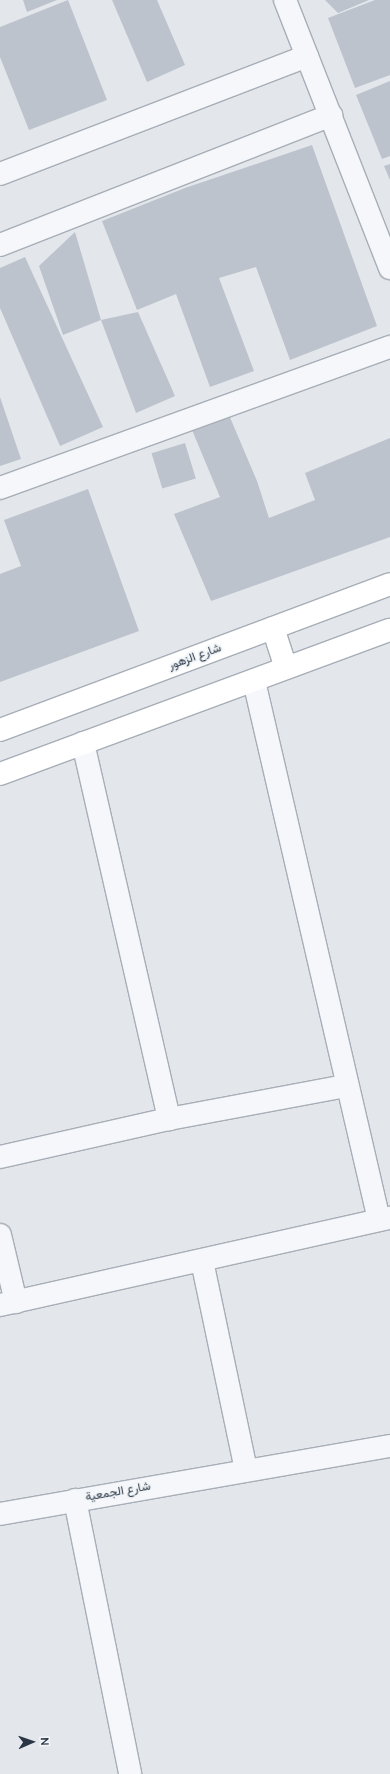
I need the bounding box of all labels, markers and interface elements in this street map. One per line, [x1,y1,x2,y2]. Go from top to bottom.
street label: شارع الزهور [167,641,223,673]
street label: شارع الجمعية [84,1479,152,1505]
north arrow [12,1722,52,1762]
text: N [37,1737,52,1746]

